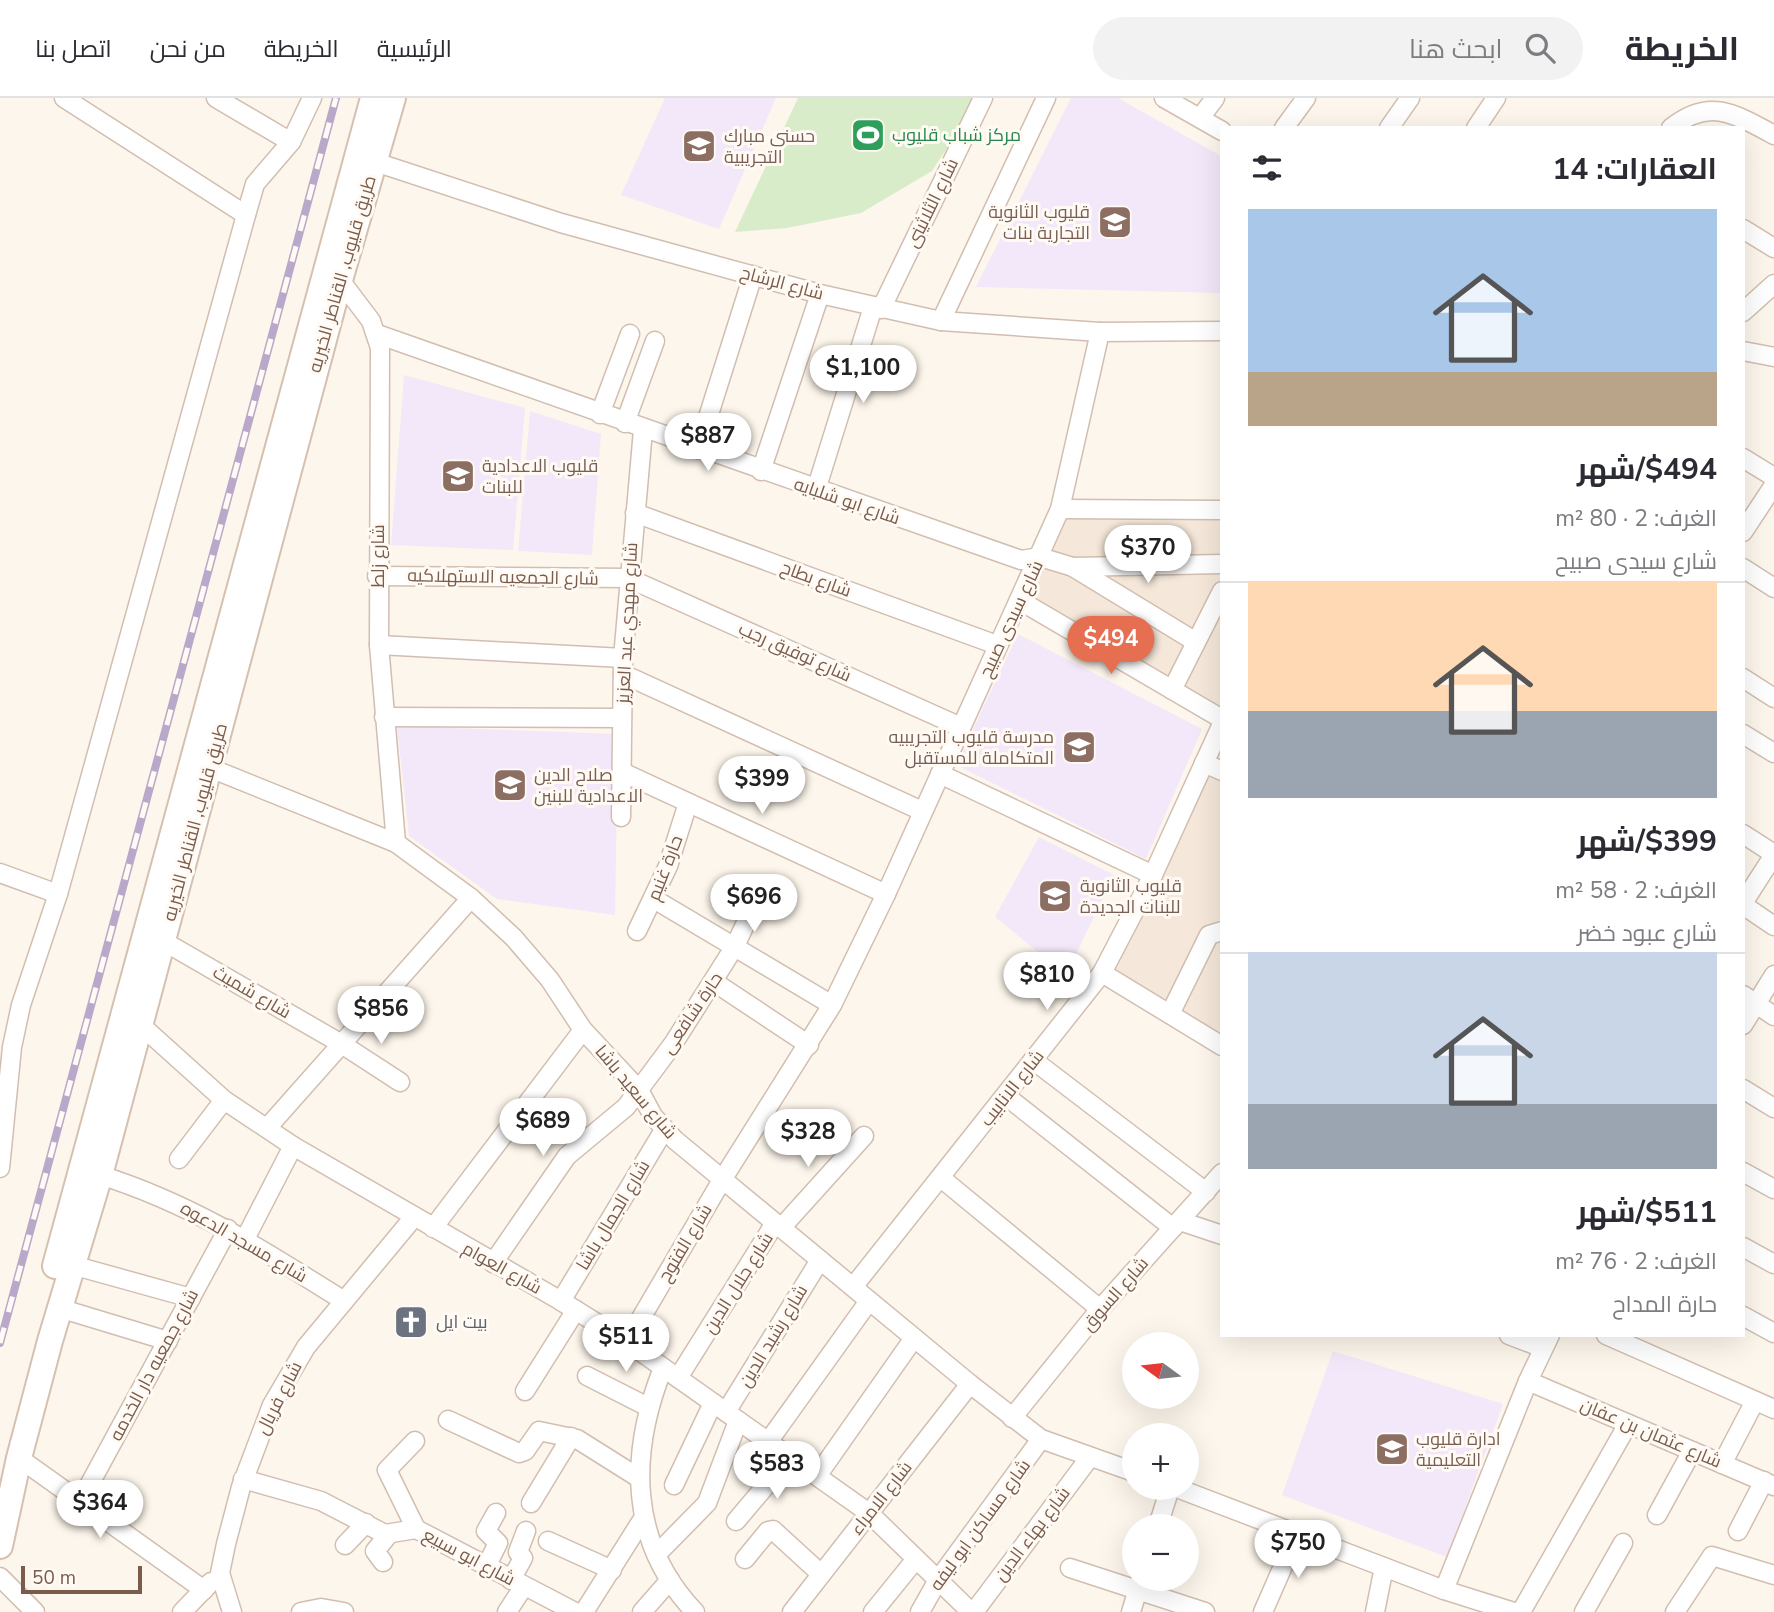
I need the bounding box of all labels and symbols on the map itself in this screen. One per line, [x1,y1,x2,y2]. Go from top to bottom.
sports icon: مركز شباب قليوب [849,116,887,154]
place label: مركز شباب قليوب [892,123,1021,147]
place label: حسني مبارك التجريبية [724,124,815,169]
school or university icon: حسني مبارك التجريبية [680,127,718,165]
street label: شارع الثلاثينى [900,154,964,252]
street label: طريق قليوب, القناطر الخيريه [302,173,382,375]
place label: قليوب الثانوية التجارية بنات [988,200,1090,245]
school or university icon: قليوب الثانوية التجارية بنات [1096,203,1134,241]
street label: شارع الرشاح [738,260,826,306]
pin: $1,100 [806,345,920,405]
pin: $887 [667,414,749,473]
place label: قليوب الاعدادية للبنات [482,454,598,499]
school or university icon: قليوب الاعدادية للبنات [439,457,477,495]
street label: شارع ابو شلبايه [791,472,903,530]
street label: شارع زلط [366,524,390,588]
pin: $370 [1107,526,1189,585]
street label: شارع مهدي عبد العزيز [611,542,645,706]
street label: شارع بطاح [777,555,855,603]
street label: شارع سيدى صبيح [973,557,1049,681]
street label: شارع الجمعيه الاستهلاكيه [407,563,599,591]
street label: شارع توفيق رجب [735,616,855,688]
pin: $494 [1070,616,1152,676]
street label: طريق قليوب, القناطر الخيريه [157,720,233,924]
place label: مدرسة قليوب التجريبيه المتكاملة للمستقبل [889,725,1054,770]
school or university icon: مدرسة قليوب التجريبيه المتكاملة للمستقبل [1060,728,1098,766]
pin: $399 [721,756,803,816]
place label: صلاح الدين الاعدادية للبنين [534,763,643,808]
school or university icon: صلاح الدين الاعدادية للبنين [491,766,529,804]
street label: حارة غنيم [642,832,688,904]
pin: $696 [713,874,795,934]
place label: قليوب الثانوية للبنات الجديدة [1080,874,1182,919]
school or university icon: قليوب الثانوية للبنات الجديدة [1036,877,1074,915]
pin: $810 [1006,953,1088,1012]
street label: شارع شميث [209,960,295,1024]
street label: حارة شافعى [656,967,728,1059]
pin: $856 [340,986,422,1046]
street label: شارع سعيد باشا [590,1040,682,1144]
street label: شارع الانابيب [975,1045,1049,1131]
pin: $689 [502,1098,584,1158]
pin: $328 [767,1110,849,1169]
street label: شارع الجمال باشا [571,1155,655,1275]
street label: شارع مسجد الدعوه [176,1196,312,1288]
street label: شارع الفتوح [652,1200,718,1286]
street label: شارع جلال الدين [697,1228,779,1338]
street label: شارع العوام [458,1236,546,1300]
street label: شارع السوق [1076,1252,1154,1336]
street label: شارع رشيد الدين [733,1280,813,1392]
street label: شارع جمعيه دار الخدمه [104,1285,204,1445]
church icon: بيت ايل [392,1303,430,1341]
place label: بيت ايل [436,1310,488,1334]
pin: $511 [585,1314,667,1374]
north arrow [1122,1332,1199,1409]
street label: شارع فريال [250,1357,308,1439]
street label: شارع عثمان بن عفان [1577,1392,1725,1474]
place label: ادارة قليوب التعليمية [1416,1427,1501,1472]
school or university icon: ادارة قليوب التعليمية [1373,1430,1411,1468]
pin: $583 [736,1442,818,1501]
street label: شارع مساكن ابو ليفه [924,1454,1036,1596]
street label: شارع الامراء [845,1456,917,1540]
pin: $364 [59,1480,141,1540]
street label: شارع بهاء الدين [988,1482,1076,1586]
pin: $750 [1257,1520,1339,1580]
street label: شارع ابو سبيع [419,1523,519,1591]
scale bar [21,1563,142,1595]

